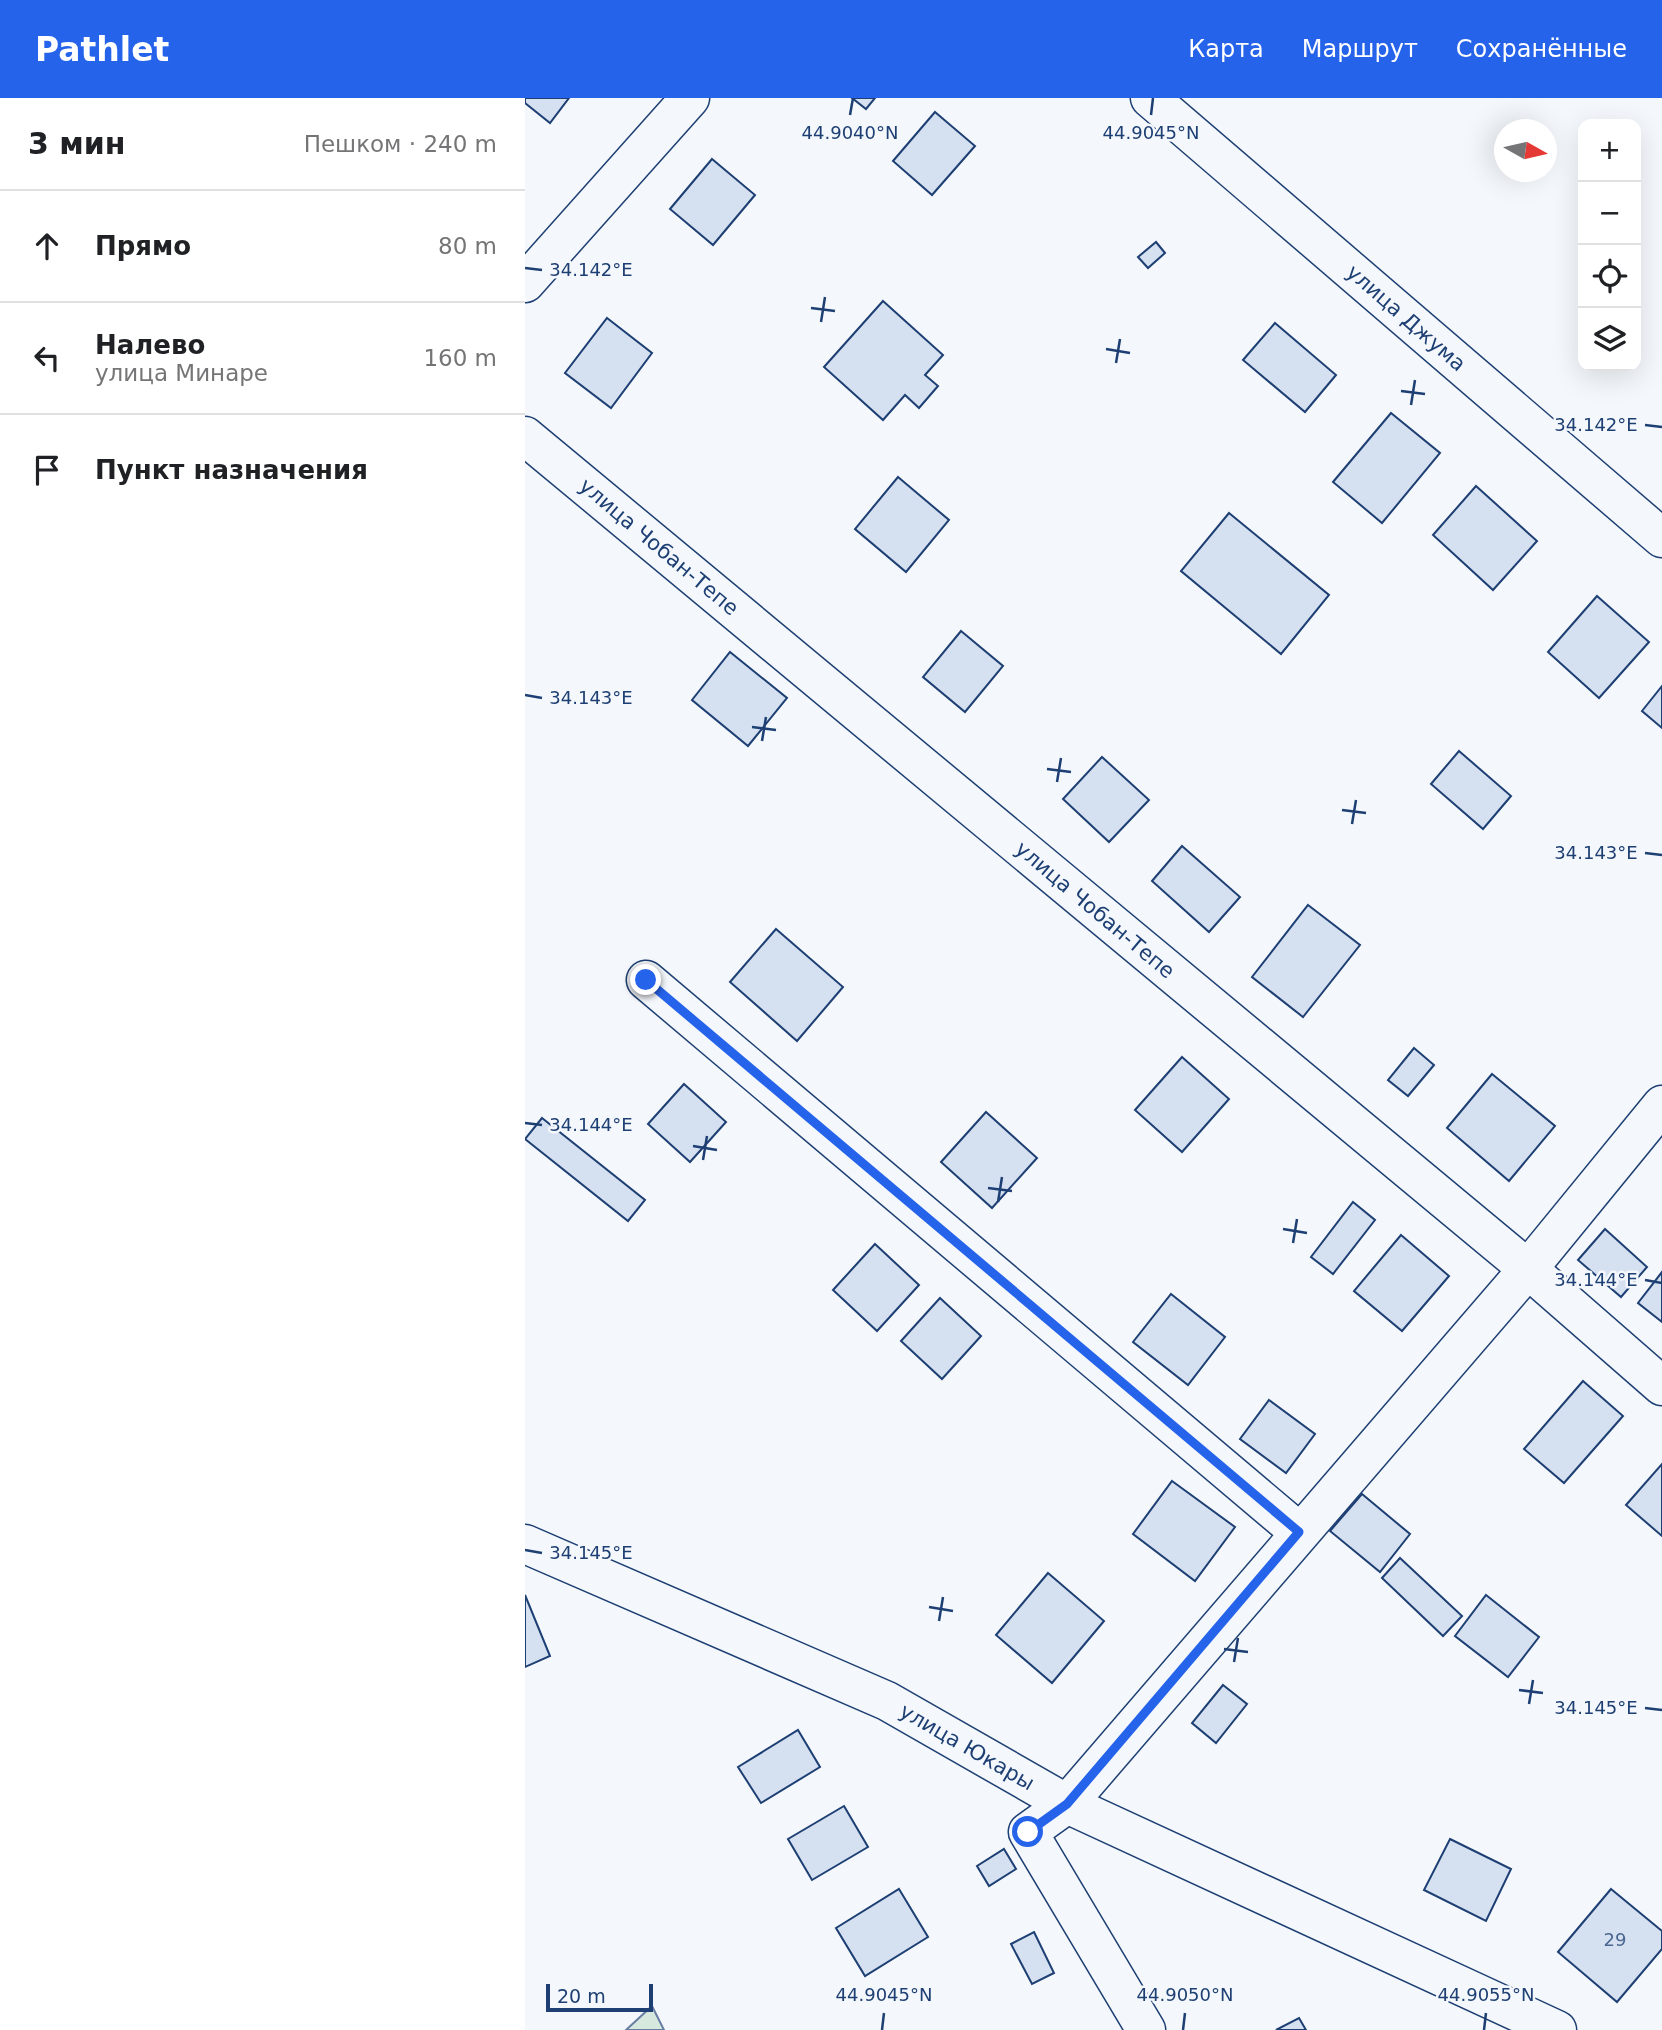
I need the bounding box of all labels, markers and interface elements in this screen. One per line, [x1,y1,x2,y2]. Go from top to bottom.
text: Pathlet [35,30,169,69]
text: Карта [1188,35,1264,63]
text: Маршрут [1302,35,1418,63]
text: Сохранённые [1456,35,1627,63]
north arrow [1494,119,1557,182]
map controls [1578,119,1641,371]
button: + [1578,119,1641,182]
text: 44.9040°N [802,122,898,143]
text: 44.9045°N [1103,122,1199,143]
text: 3 мин [28,126,126,161]
text: Пешком · 240 m [304,131,497,157]
button: − [1578,182,1641,245]
icon: ahead [28,227,66,265]
text: Прямо [95,231,191,261]
text: 80 m [438,233,497,259]
button: locate [1578,245,1641,308]
text: 34.142°E [549,259,633,280]
street label: улица Джума [1342,260,1470,376]
button: layers [1578,308,1641,371]
text: Налево [95,330,205,360]
icon: left [28,339,66,377]
text: 160 m [423,345,497,371]
text: улица Минаре [95,360,268,386]
text: 34.142°E [1554,414,1638,435]
icon: arrive [28,451,66,489]
text: Пункт назначения [95,455,368,485]
street label: улица Чобан-Тепе [575,473,743,621]
text: 34.143°E [549,687,633,708]
street label: улица Чобан-Тепе [1011,836,1179,984]
text: 34.143°E [1554,842,1638,863]
route end [630,964,661,995]
text: 34.144°E [549,1114,633,1135]
text: 34.144°E [1554,1269,1638,1290]
text: 34.145°E [549,1542,633,1563]
text: 34.145°E [1554,1697,1638,1718]
street label: улица Юкары [895,1699,1039,1795]
route start [1012,1816,1043,1847]
house number: 29 [1604,1929,1626,1950]
scale bar [546,1981,653,2013]
text: 44.9045°N [836,1984,932,2005]
text: 44.9050°N [1137,1984,1233,2005]
text: 44.9055°N [1438,1984,1534,2005]
text: 20 m [557,1985,606,2007]

